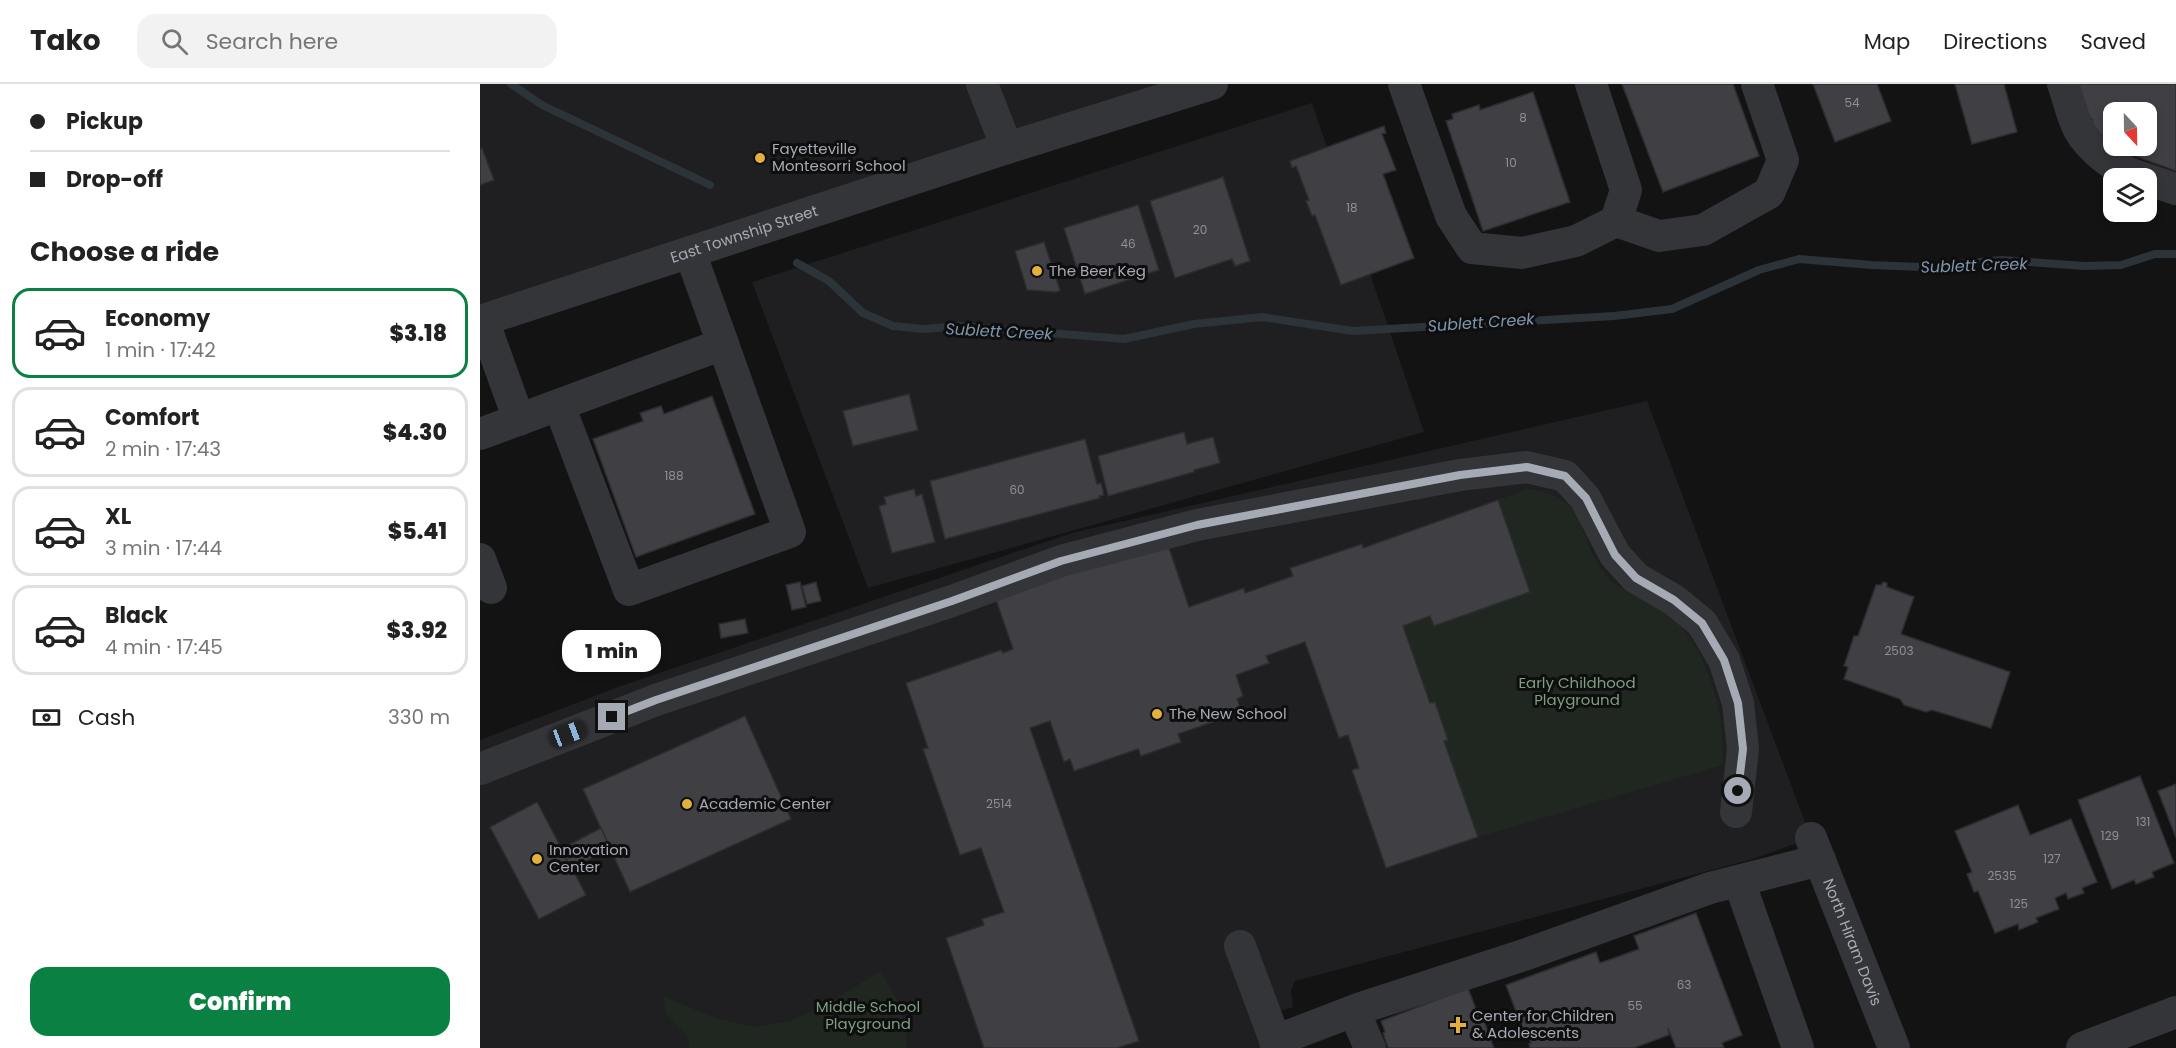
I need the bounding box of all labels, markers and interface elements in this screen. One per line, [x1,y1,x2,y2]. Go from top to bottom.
search box [137,14,557,68]
text: Tako [30,21,101,60]
icon: search [158,25,191,58]
text: Search here [206,26,338,57]
text: Map [1864,27,1910,56]
text: Directions [1943,27,2047,56]
text: Saved [2080,27,2146,56]
house number: 54 [1844,94,1860,111]
north arrow [2103,102,2157,156]
map controls [2103,102,2157,222]
text: Pickup [66,106,143,137]
house number: 8 [1519,109,1527,126]
place label: Fayetteville Montesorri School [772,138,906,176]
marker: Fayetteville Montesorri School [753,151,767,165]
house number: 10 [1505,154,1517,171]
text: Drop-off [66,164,163,195]
button: layers [2103,168,2157,222]
house number: 18 [1346,199,1358,216]
street label: East Township Street [667,200,820,268]
house number: 20 [1193,221,1207,238]
text: Choose a ride [30,233,219,270]
house number: 46 [1120,235,1136,252]
water label: Sublett Creek [1920,252,2029,279]
place label: The Beer Keg [1049,260,1146,281]
marker: The Beer Keg [1030,264,1044,278]
text: Economy [105,303,210,334]
icon: car [33,306,87,360]
water label: Sublett Creek [1427,307,1536,338]
water label: Sublett Creek [945,317,1054,346]
text: $3.18 [390,318,447,349]
text: 1 min · 17:42 [105,336,216,364]
text: Comfort [105,402,199,433]
icon: car [33,405,87,459]
text: $4.30 [383,417,447,448]
text: 2 min · 17:43 [105,435,221,463]
house number: 188 [665,467,683,484]
house number: 60 [1009,481,1025,498]
text: XL [105,501,131,532]
icon: car [33,504,87,558]
text: $5.41 [388,516,447,547]
text: 3 min · 17:44 [105,534,222,562]
text: Black [105,600,168,631]
icon: car [33,603,87,657]
text: $3.92 [387,615,447,646]
callout: 1 min [562,630,662,672]
text: 4 min · 17:45 [105,633,223,661]
text: 1 min [585,637,638,665]
house number: 2503 [1884,642,1914,659]
park label: Early Childhood Playground [1518,672,1636,710]
icon: cash [30,701,63,734]
text: Cash [78,702,135,733]
text: 330 m [388,703,450,731]
route end [598,703,625,730]
place label: The New School [1169,703,1287,724]
marker: The New School [1150,707,1164,721]
car [548,719,588,749]
route start [1724,777,1751,804]
place label: Academic Center [699,793,831,814]
house number: 2514 [986,795,1012,812]
marker: Academic Center [680,797,694,811]
house number: 131 [2136,813,2150,830]
house number: 129 [2101,827,2119,844]
place label: Innovation Center [549,839,628,877]
house number: 127 [2043,850,2061,867]
marker: Innovation Center [530,852,544,866]
house number: 2535 [1987,867,2017,884]
street label: North Hiram Davis [1818,875,1887,1009]
house number: 125 [2010,895,2028,912]
button: Confirm [30,967,450,1036]
house number: 63 [1677,976,1691,993]
park label: Middle School Playground [816,996,920,1034]
house number: 55 [1627,997,1643,1014]
place label: Center for Children & Adolescents [1472,1005,1614,1043]
marker: Center for Children & Adolescents [1449,1016,1467,1034]

